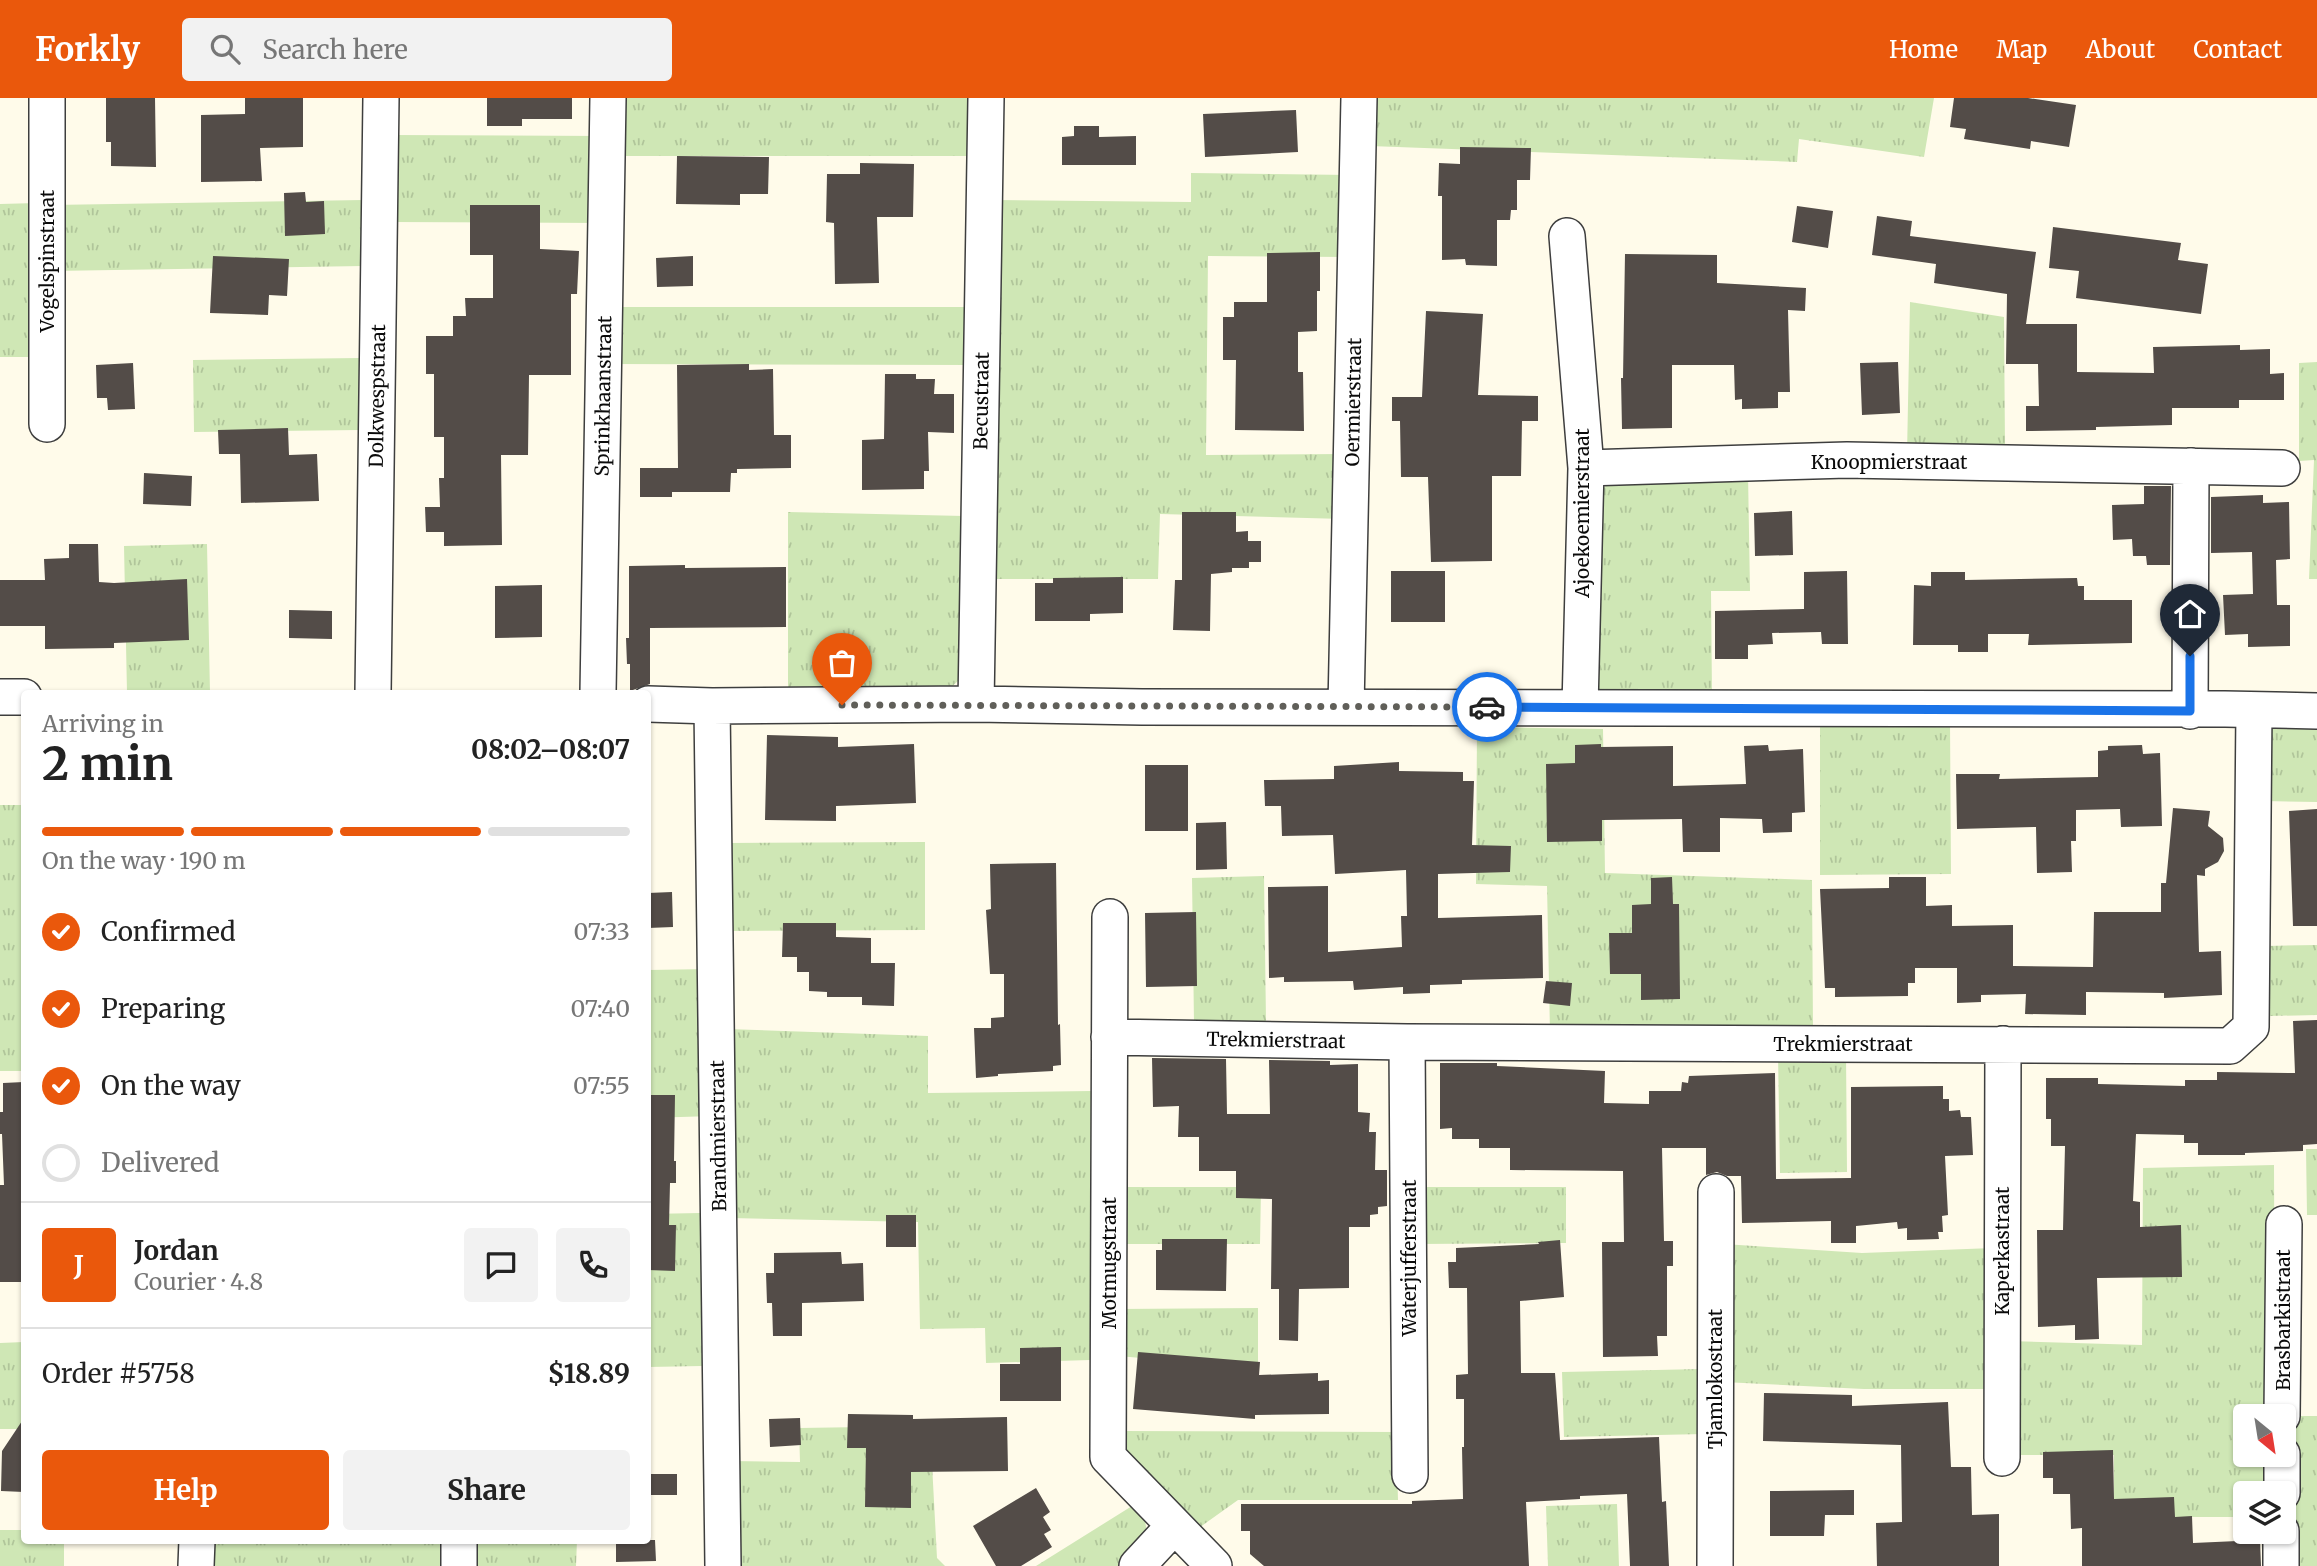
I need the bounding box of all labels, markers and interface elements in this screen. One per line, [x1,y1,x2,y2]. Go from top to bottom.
search box [182,18,672,81]
text: Forkly [35,29,140,70]
icon: search [206,30,244,68]
text: Search here [262,33,408,66]
text: Home [1889,34,1958,65]
text: Map [1996,34,2047,65]
text: About [2085,34,2155,65]
text: Contact [2193,34,2282,65]
street label: Vogelspinstraat [35,189,59,333]
street label: Sprinkhaanstraat [590,315,616,476]
street label: Dolkwespstraat [364,323,390,468]
street label: Oermierstraat [1340,337,1366,467]
street label: Becustraat [968,351,994,450]
street label: Ajoekoemierstraat [1570,428,1594,599]
street label: Knoopmierstraat [1811,450,1968,474]
pin [2160,584,2220,656]
icon: home [2171,595,2209,633]
pin [812,633,872,705]
icon: bag [823,644,861,682]
courier [1452,672,1522,742]
icon: car [1468,688,1506,726]
text: Arriving in [42,709,164,738]
text: 08:02–08:07 [471,733,630,766]
text: 2 min [42,735,173,793]
text: On the way · 190 m [42,846,246,875]
icon: check [42,913,80,951]
text: Confirmed [101,915,236,948]
text: 07:33 [574,917,630,946]
icon: check [42,990,80,1028]
text: Preparing [101,992,225,1025]
text: 07:40 [571,994,630,1023]
street label: Trekmierstraat [1206,1027,1346,1053]
street label: Trekmierstraat [1773,1032,1913,1056]
street label: Brandmierstraat [705,1060,731,1212]
icon: check [42,1067,80,1105]
text: On the way [101,1069,241,1102]
text: 07:55 [573,1071,630,1100]
text: Delivered [101,1146,220,1179]
street label: Waterjufferstraat [1397,1179,1421,1337]
street label: Kaperkastraat [1990,1186,2014,1316]
street label: Motmugstraat [1097,1196,1121,1329]
button: chat [464,1228,538,1302]
button: phone [556,1228,630,1302]
text: Jordan [134,1234,219,1267]
text: J [74,1249,84,1282]
street label: Brasbarkistraat [2271,1249,2295,1391]
text: Courier · 4.8 [134,1267,263,1296]
street label: Tjamlokostraat [1703,1308,1727,1449]
text: Order #5758 [42,1357,195,1390]
text: $18.89 [548,1357,630,1390]
north arrow [2233,1404,2296,1466]
map controls [2233,1404,2296,1544]
button: Help [42,1450,329,1530]
button: Share [343,1450,630,1530]
button: layers [2233,1481,2296,1544]

